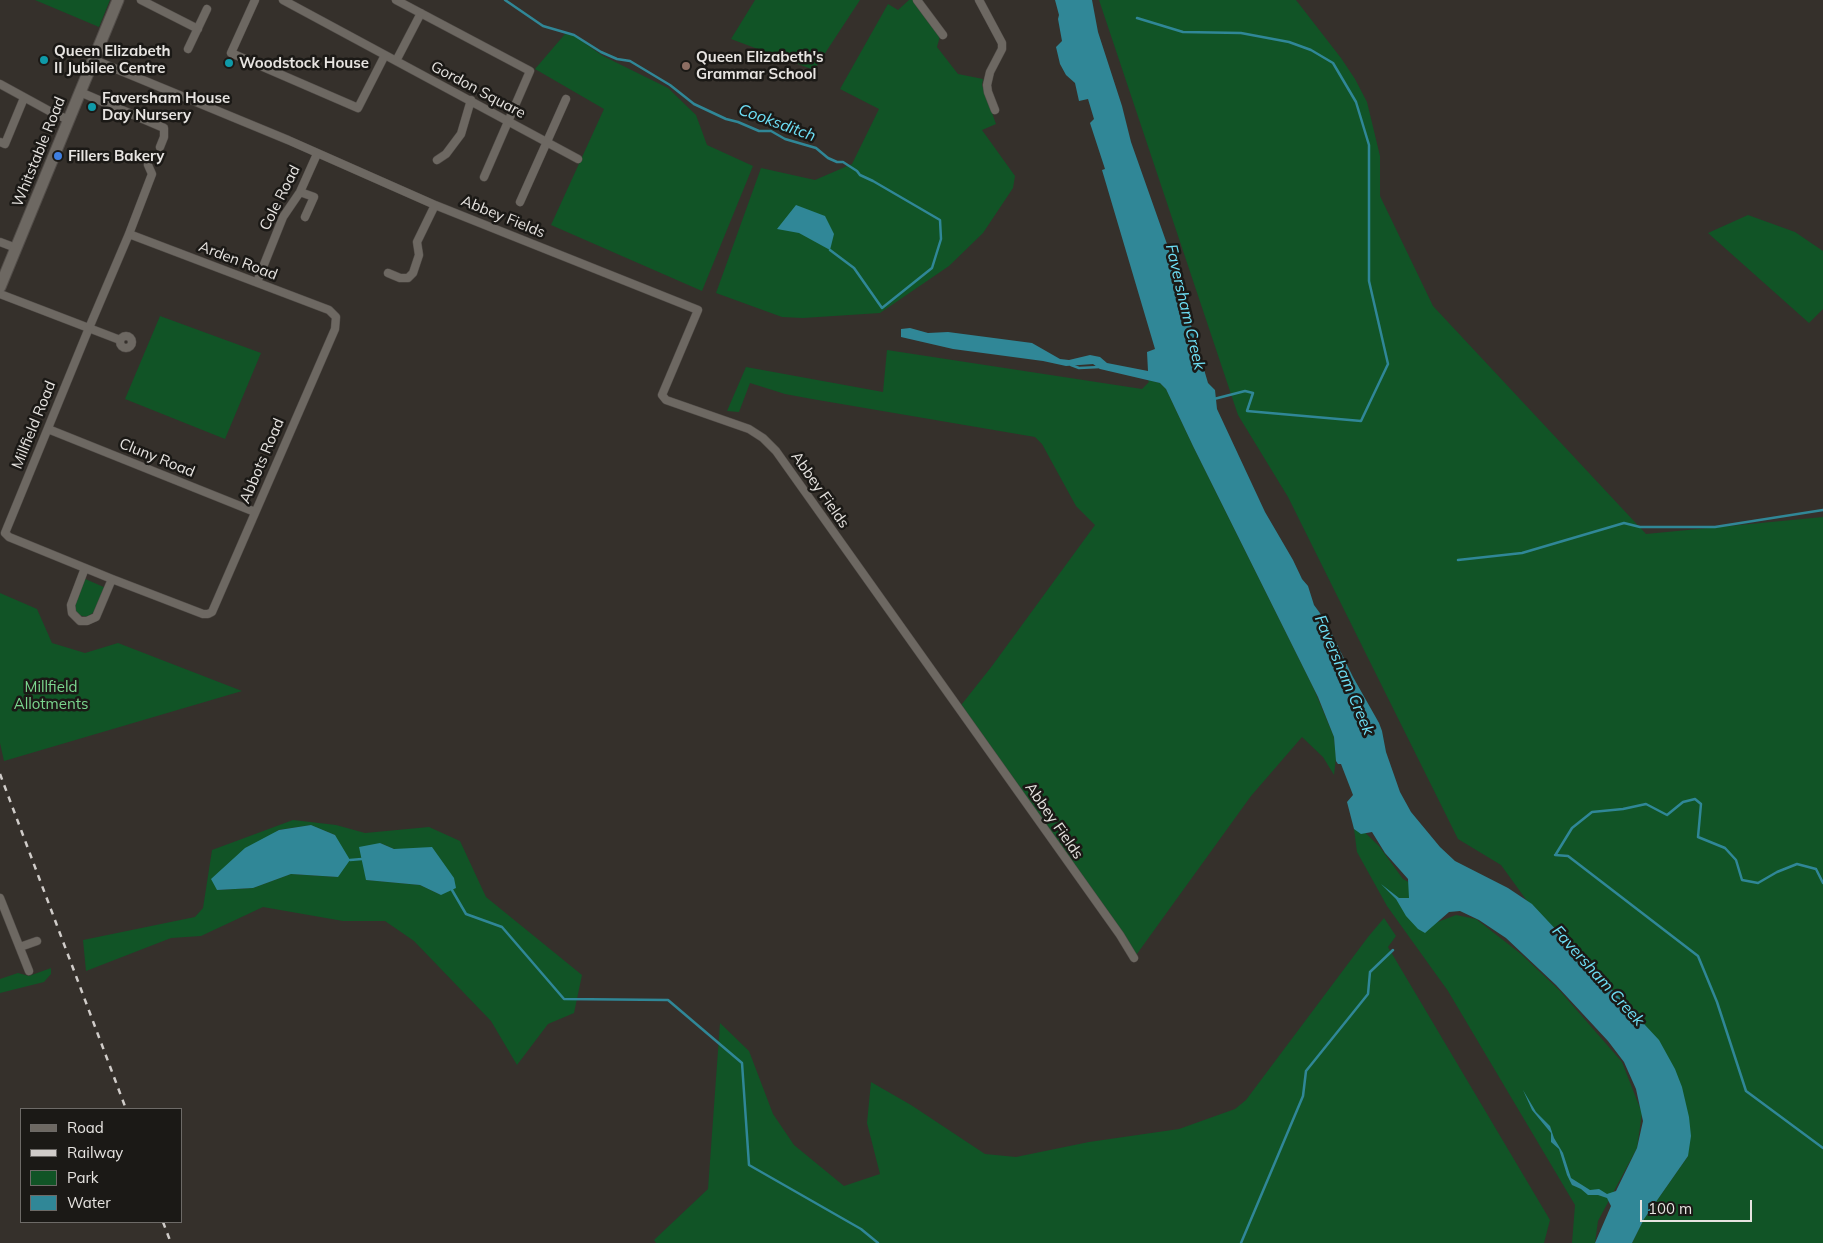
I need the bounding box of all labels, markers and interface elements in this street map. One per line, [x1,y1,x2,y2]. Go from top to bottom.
place label: Queen Elizabeth II Jubilee Centre [54,42,170,77]
place label: Queen Elizabeth's Grammar School [696,48,824,83]
marker: Queen Elizabeth II Jubilee Centre [38,54,50,66]
place label: Woodstock House [239,54,369,72]
marker: Woodstock House [223,57,235,69]
street label: Gordon Square [428,57,528,123]
marker: Queen Elizabeth's Grammar School [680,60,692,72]
place label: Faversham House Day Nursery [102,89,230,124]
street label: Whitstable Road [9,94,69,210]
water label: Cooksditch [736,100,818,146]
marker: Faversham House Day Nursery [86,101,98,113]
place label: Fillers Bakery [68,147,164,165]
marker: Fillers Bakery [52,150,64,162]
street label: Cole Road [256,162,304,234]
street label: Abbey Fields [458,192,548,242]
street label: Arden Road [196,238,280,284]
water label: Faversham Creek [1161,242,1209,372]
street label: Millfield Road [8,378,60,472]
street label: Abbots Road [236,416,288,506]
street label: Cluny Road [117,435,197,481]
street label: Abbey Fields [787,448,853,532]
water label: Faversham Creek [1310,612,1378,738]
park label: Millfield Allotments [14,678,88,713]
street label: Abbey Fields [1021,779,1087,863]
water label: Faversham Creek [1548,922,1648,1030]
legend [20,1108,182,1223]
text: Road [67,1118,104,1137]
text: Railway [67,1143,123,1162]
text: Park [67,1168,99,1187]
scale bar [1643,1190,1756,1222]
text: Water [67,1193,111,1212]
text: 100 m [1648,1199,1692,1218]

